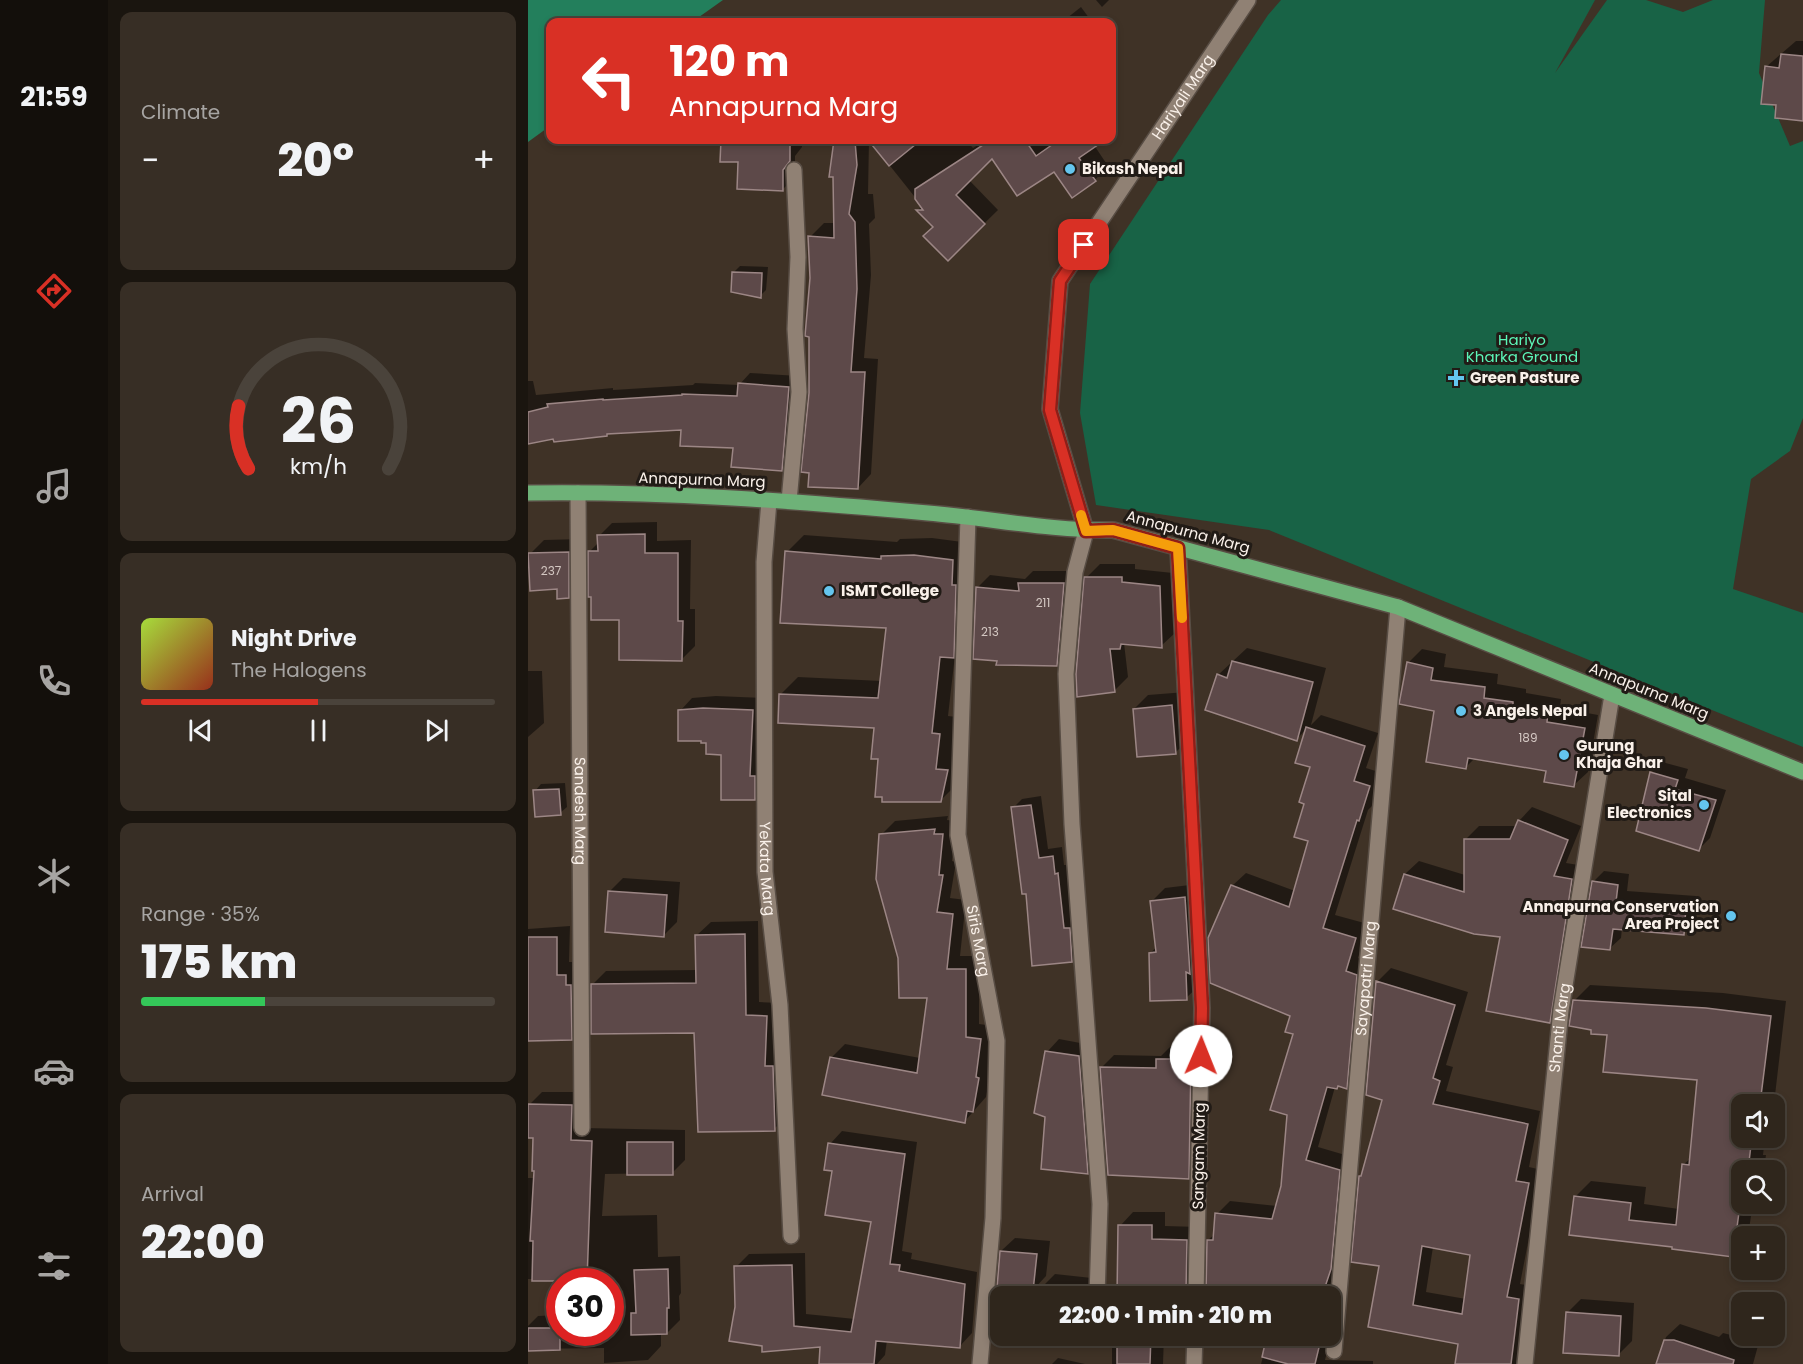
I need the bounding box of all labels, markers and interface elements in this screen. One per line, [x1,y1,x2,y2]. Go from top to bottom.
text: 120 m [669,32,790,91]
icon: left [570,42,648,120]
street label: Hariyali Marg [1147,50,1219,144]
text: 21:59 [20,78,88,115]
text: Annapurna Marg [669,88,898,125]
text: Climate [141,98,220,126]
text: 20° [277,129,354,192]
text: − [141,137,159,184]
text: + [472,137,495,184]
place label: Bikash Nepal [1082,158,1183,179]
marker: Bikash Nepal [1063,162,1077,176]
pin [1058,219,1109,270]
icon: arrive [1067,228,1100,261]
icon: directions [33,270,75,312]
park label: Hariyo Kharka Ground [1466,329,1578,367]
place label: Green Pasture [1470,367,1579,388]
marker: Green Pasture [1447,369,1465,387]
text: 26 [280,377,356,465]
text: km/h [289,451,347,482]
icon: music [33,465,75,507]
street label: Annapurna Marg [638,467,766,492]
street label: Annapurna Marg [1124,505,1252,558]
house number: 237 [541,562,562,579]
place label: ISMT College [841,580,939,601]
marker: ISMT College [822,584,836,598]
house number: 211 [1036,594,1050,611]
text: Night Drive [231,623,357,654]
house number: 213 [981,623,999,640]
text: The Halogens [231,656,367,684]
street label: Annapurna Marg [1586,657,1712,724]
icon: phone [33,660,75,702]
place label: 3 Angels Nepal [1473,700,1587,721]
marker: 3 Angels Nepal [1454,704,1468,718]
icon: previous [184,714,217,747]
icon: pause [302,714,335,747]
icon: next [420,714,453,747]
house number: 189 [1519,729,1537,746]
place label: Gurung Khaja Ghar [1576,735,1663,773]
marker: Gurung Khaja Ghar [1557,748,1571,762]
street label: Sandesh Marg [570,757,591,865]
place label: Sital Electronics [1607,785,1692,823]
marker: Sital Electronics [1697,798,1711,812]
street label: Yekata Marg [755,822,781,917]
icon: climate [33,855,75,897]
place label: Annapurna Conservation Area Project [1522,896,1719,934]
text: Range · 35% [141,900,260,928]
street label: Siris Marg [961,903,996,978]
marker: Annapurna Conservation Area Project [1724,909,1738,923]
street label: Sayapatri Marg [1350,920,1381,1037]
text: 175 km [141,931,297,994]
street label: Shanti Marg [1544,981,1575,1074]
position arrow [1169,1024,1233,1088]
icon: car [33,1050,75,1092]
map controls [1731,1094,1785,1346]
button: sound [1731,1094,1785,1148]
street label: Sangam Marg [1187,1102,1210,1210]
button: search [1731,1160,1785,1214]
text: Arrival [141,1180,204,1208]
text: 22:00 [141,1211,265,1274]
button: + [1731,1226,1785,1280]
icon: filters [33,1245,75,1287]
speed limit sign: 30 [546,1268,624,1346]
button: − [1731,1292,1785,1346]
text: 22:00 · 1 min · 210 m [1059,1300,1272,1331]

